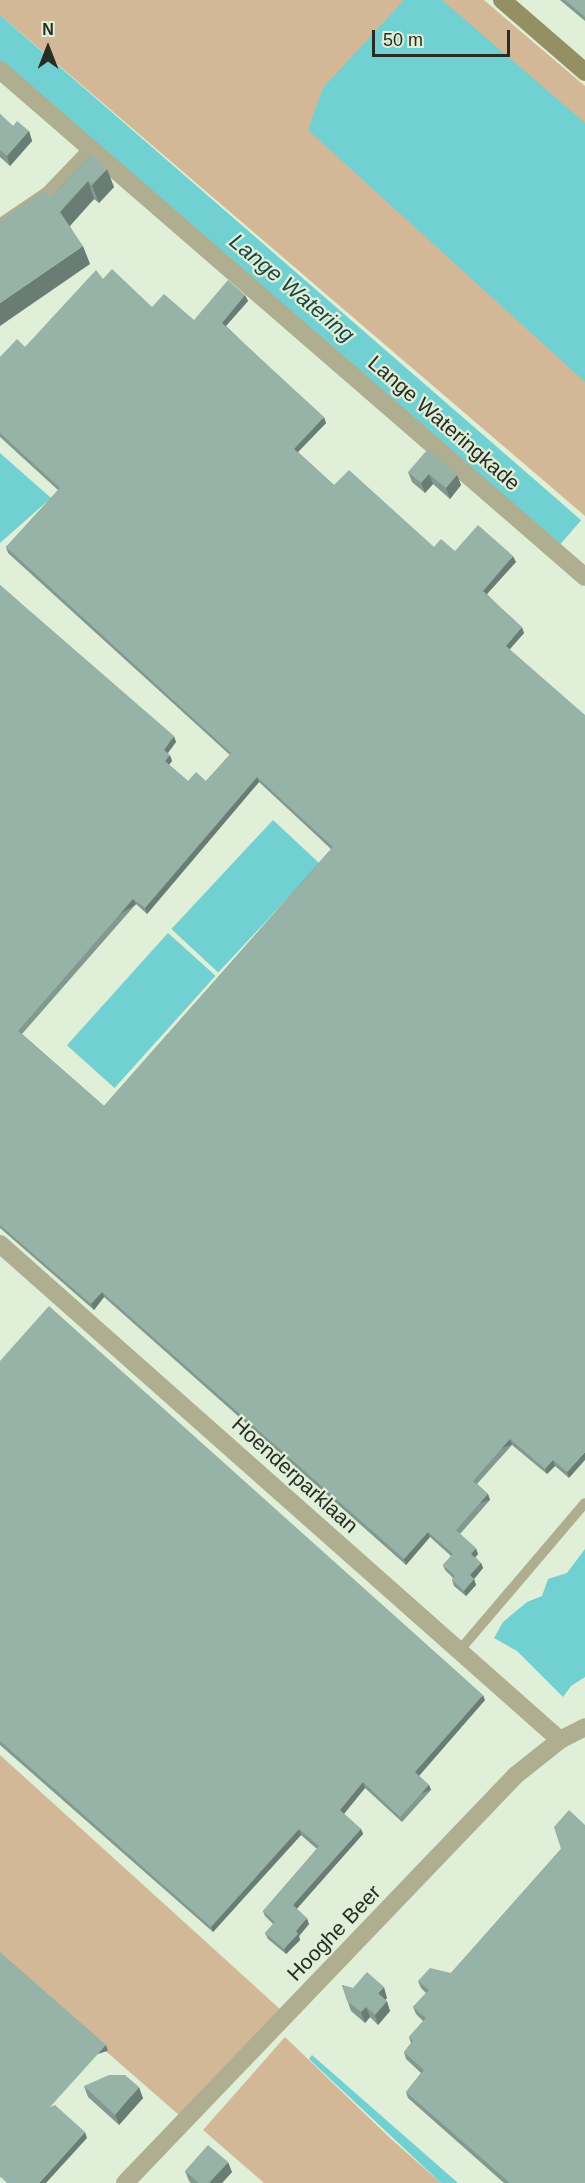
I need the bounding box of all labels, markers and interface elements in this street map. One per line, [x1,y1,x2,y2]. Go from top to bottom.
north arrow [18,18,78,78]
scale bar [375,18,513,56]
text: N [42,21,54,38]
text: 50 m [383,30,423,50]
water label: Lange Watering [224,228,360,348]
street label: Lange Wateringkade [363,350,525,496]
street label: Hoenderparklaan [227,1412,363,1538]
street label: Hooghe Beer [282,1880,386,1986]

